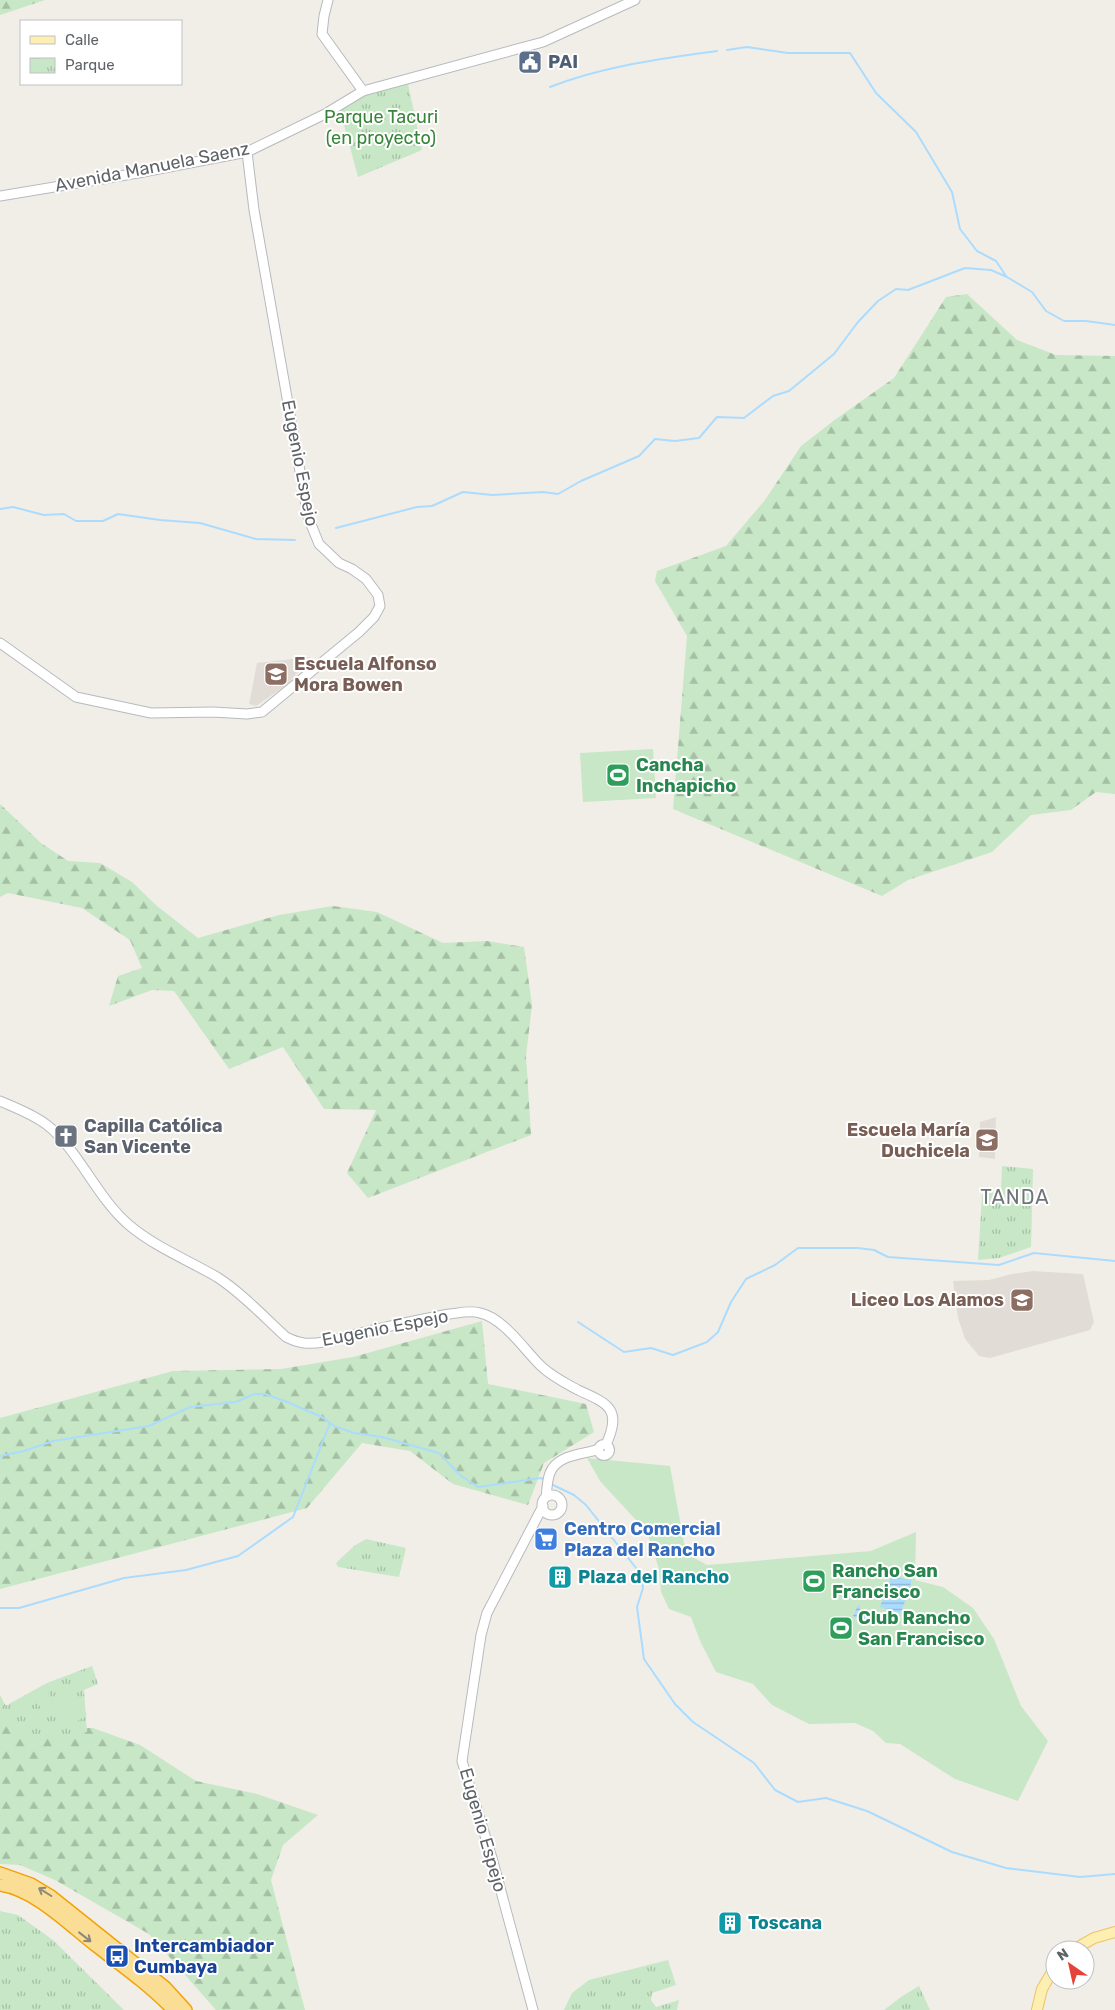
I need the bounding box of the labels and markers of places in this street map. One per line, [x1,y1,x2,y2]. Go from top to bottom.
public building icon: PAI [517,49,543,75]
place label: PAI [548,51,578,73]
place label: Escuela Alfonso Mora Bowen [294,653,437,696]
school or university icon: Escuela Alfonso Mora Bowen [263,661,289,687]
place label: Cancha Inchapicho [636,754,736,797]
sports icon: Cancha Inchapicho [605,762,631,788]
place label: Capilla Católica San Vicente [84,1115,223,1158]
place label: Escuela María Duchicela [847,1119,970,1162]
church icon: Capilla Católica San Vicente [53,1123,79,1149]
school or university icon: Escuela María Duchicela [974,1127,1000,1153]
school or university icon: Liceo Los Alamos [1009,1287,1035,1313]
place label: Liceo Los Alamos [851,1289,1004,1311]
place label: Centro Comercial Plaza del Rancho [564,1518,721,1561]
supermarket icon: Centro Comercial Plaza del Rancho [533,1526,559,1552]
place label: Rancho San Francisco [832,1560,938,1603]
building icon: Plaza del Rancho [547,1564,573,1590]
place label: Plaza del Rancho [578,1566,729,1588]
sports icon: Rancho San Francisco [801,1568,827,1594]
place label: Club Rancho San Francisco [858,1607,984,1650]
sports icon: Club Rancho San Francisco [828,1615,854,1641]
building icon: Toscana [717,1910,743,1936]
place label: Toscana [748,1912,822,1934]
place label: Intercambiador Cumbaya [134,1935,274,1978]
bus stop icon: Intercambiador Cumbaya [104,1943,130,1969]

